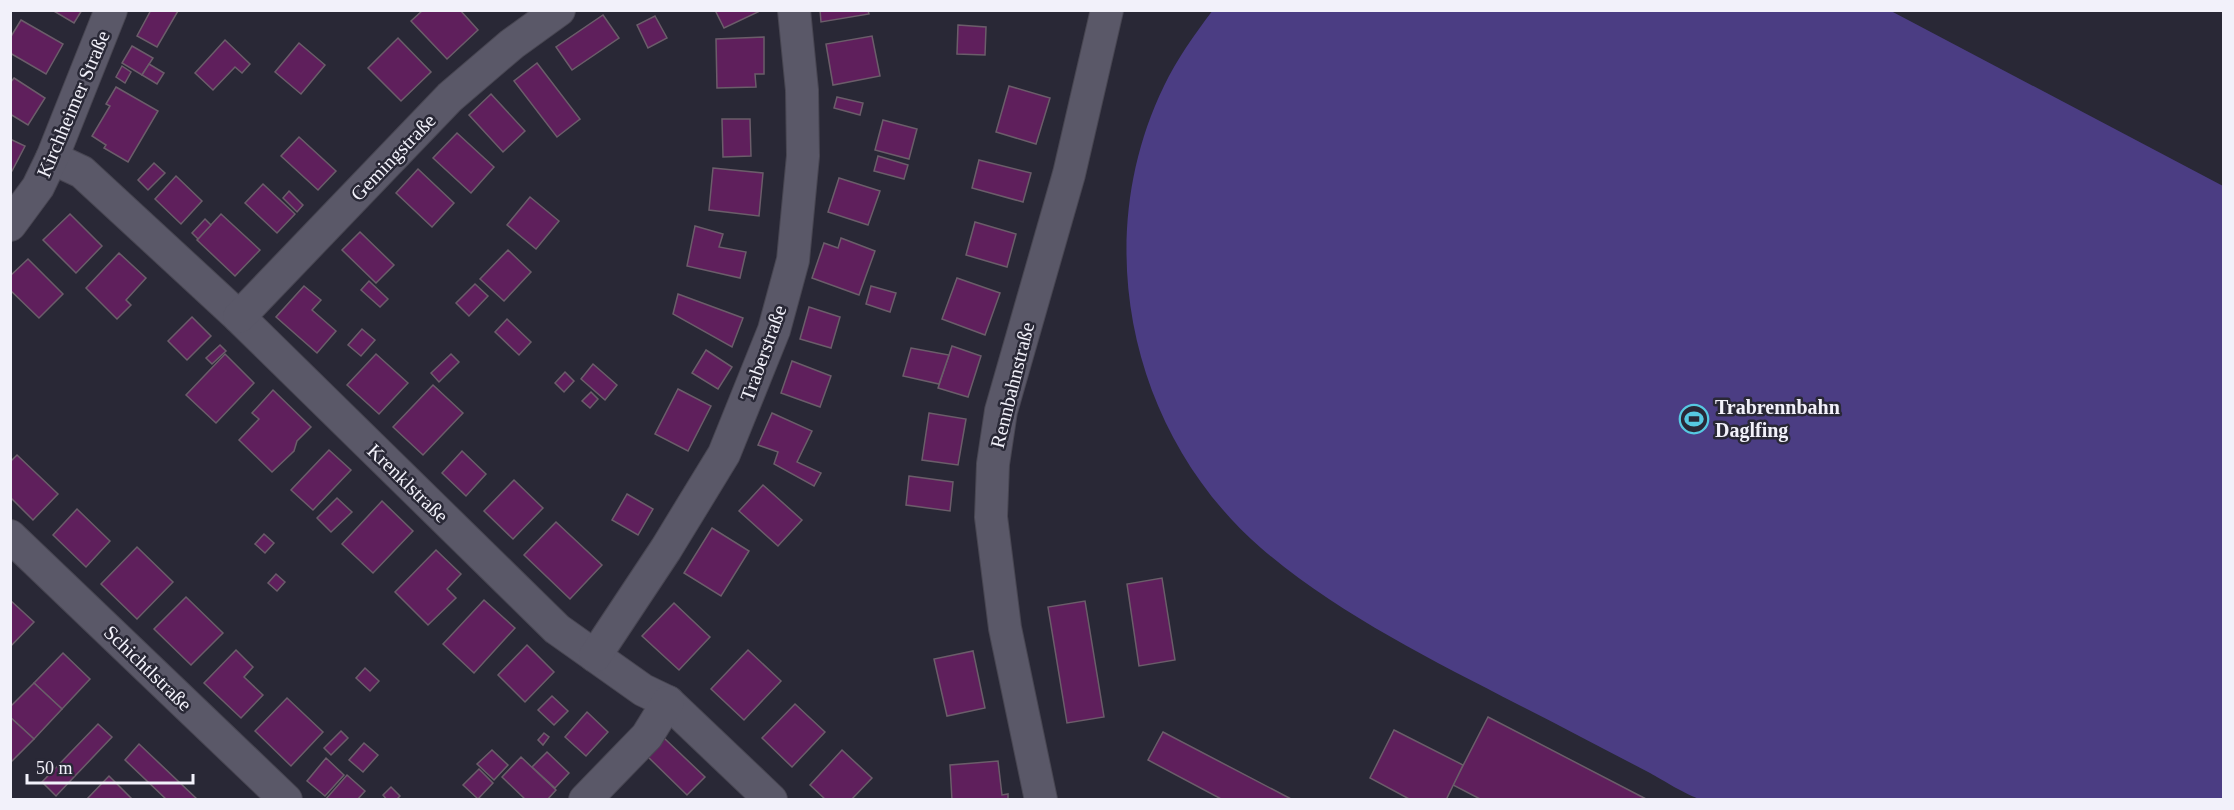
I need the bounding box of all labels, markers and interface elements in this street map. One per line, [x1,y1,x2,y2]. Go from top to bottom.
street label: Kirchheimer Straße [32,27,114,181]
street label: Gemingstraße [346,109,441,206]
street label: Traberstraße [736,302,791,404]
street label: Rennbahnstraße [986,320,1038,450]
place label: Trabrennbahn Daglfing [1715,396,1840,442]
sports icon: Trabrennbahn Daglfing [1678,403,1710,435]
street label: Krenklstraße [363,439,453,527]
street label: Schichtlstraße [100,621,196,715]
scale bar [27,747,194,785]
text: 50 m [36,758,73,778]

